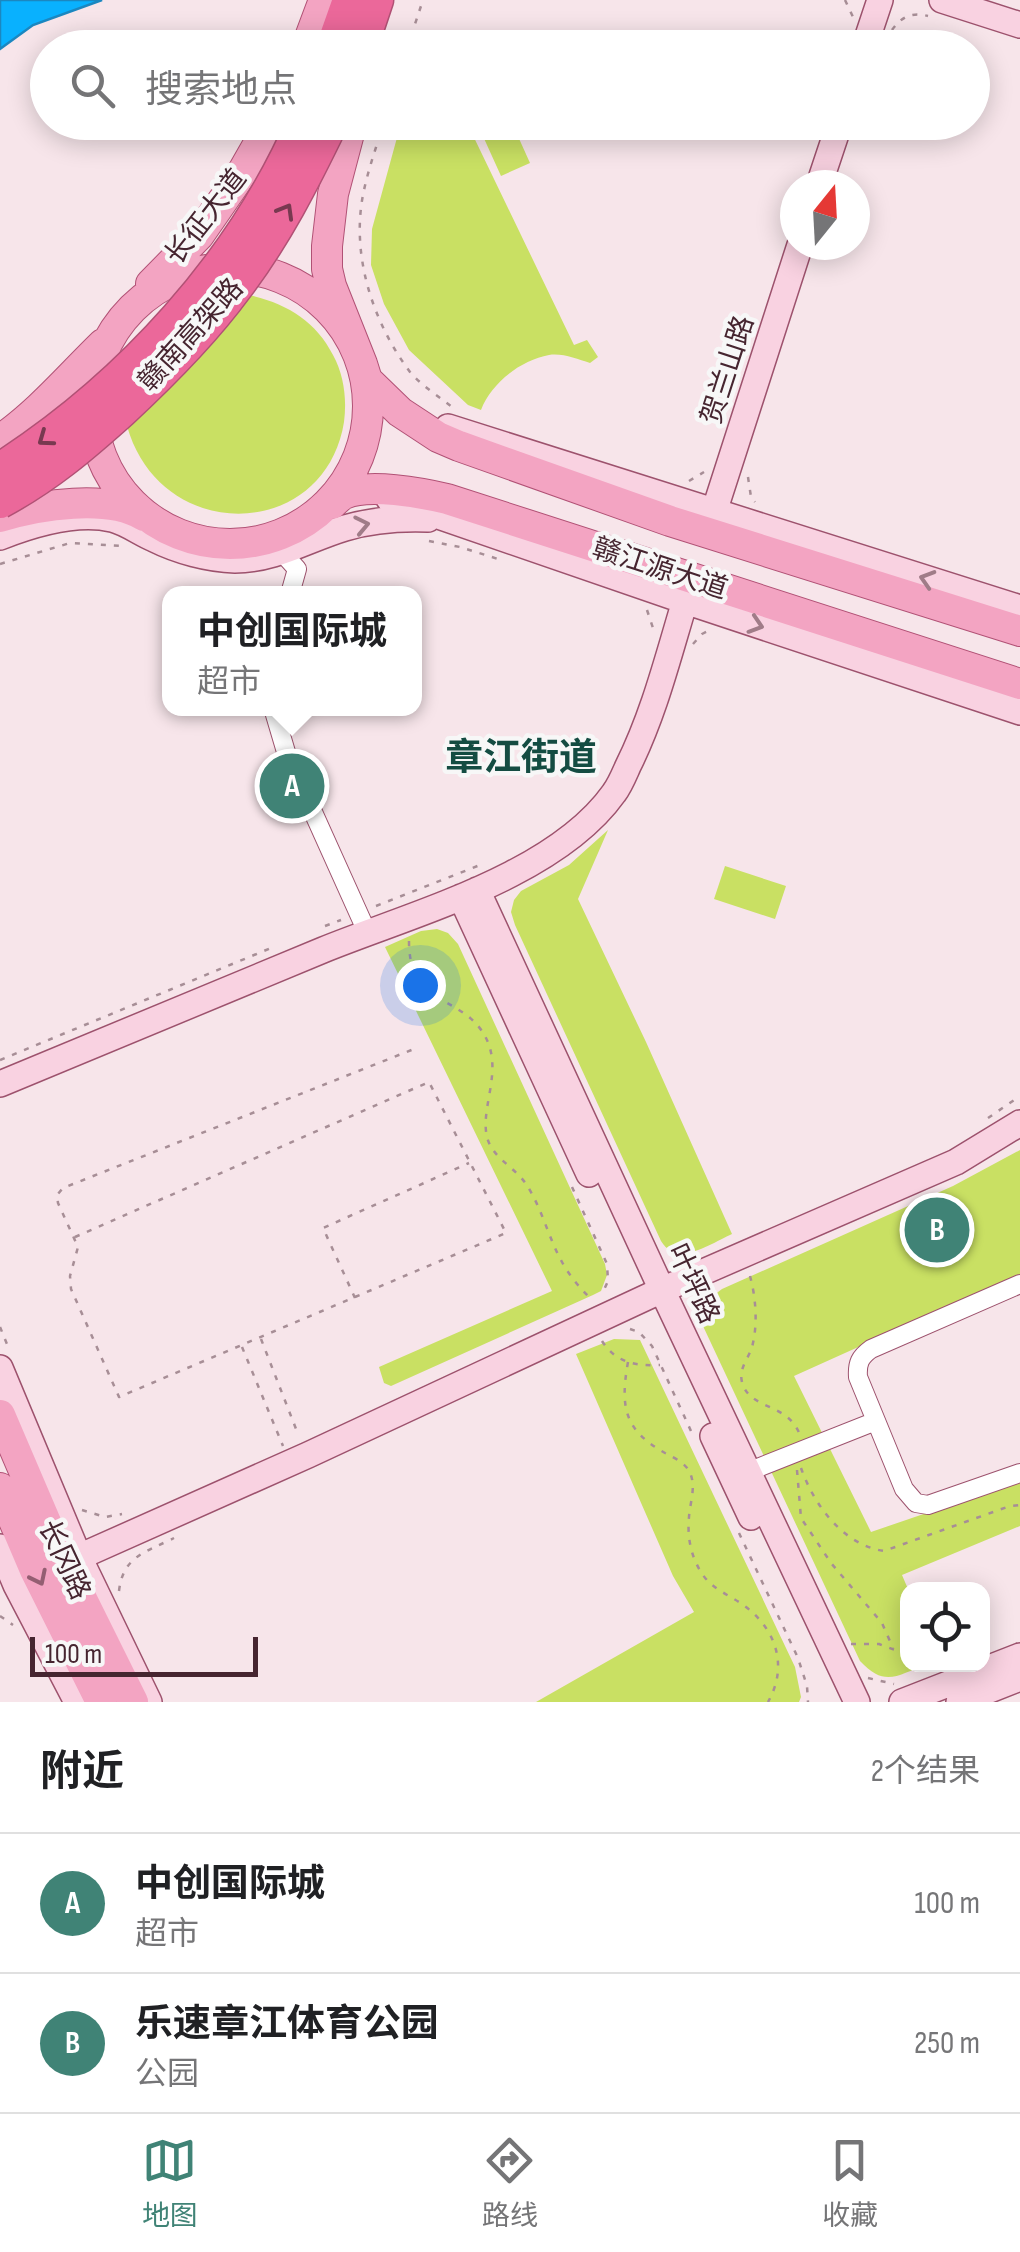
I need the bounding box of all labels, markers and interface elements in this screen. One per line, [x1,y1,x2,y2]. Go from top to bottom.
search box [30,30,990,140]
icon: search [65,58,120,113]
text: 搜索地点 [145,68,297,113]
street label: 长征大道 [159,163,253,271]
north arrow [780,170,870,260]
one-way arrow [273,204,293,222]
street label: 赣南高架路 [132,272,250,398]
street label: 贺兰山路 [695,312,761,428]
one-way arrow [38,427,56,445]
one-way arrow [353,515,370,536]
street label: 赣江源大道 [588,532,732,606]
one-way arrow [919,570,936,591]
popup [162,586,422,716]
text: 中创国际城 [197,610,387,655]
one-way arrow [746,613,763,633]
text: 超市 [197,663,261,702]
district label: 章江街道 [445,736,597,781]
pin: A [260,748,324,824]
your location [395,960,446,1011]
pin: B [904,1192,970,1268]
street label: 叶坪路 [660,1239,726,1329]
street label: 长冈路 [31,1515,97,1605]
one-way arrow [27,1567,47,1585]
map controls [900,1582,990,1672]
button: locate [900,1582,990,1672]
scale bar [30,1632,258,1676]
text: 100 m [45,1638,102,1671]
text: 附近 [40,1747,124,1798]
text: 2个结果 [871,1752,980,1791]
text: 中创国际城 [135,1862,325,1907]
text: A [65,1884,80,1923]
text: 100 m [915,1884,980,1923]
text: 超市 [135,1915,199,1954]
text: 乐速章江体育公园 [135,2002,439,2047]
text: B [65,2024,80,2063]
text: 250 m [914,2024,980,2063]
text: 公园 [135,2055,199,2094]
tab: 地图 [142,2133,198,2233]
tab: 路线 [482,2133,538,2233]
tab: 收藏 [822,2133,878,2233]

